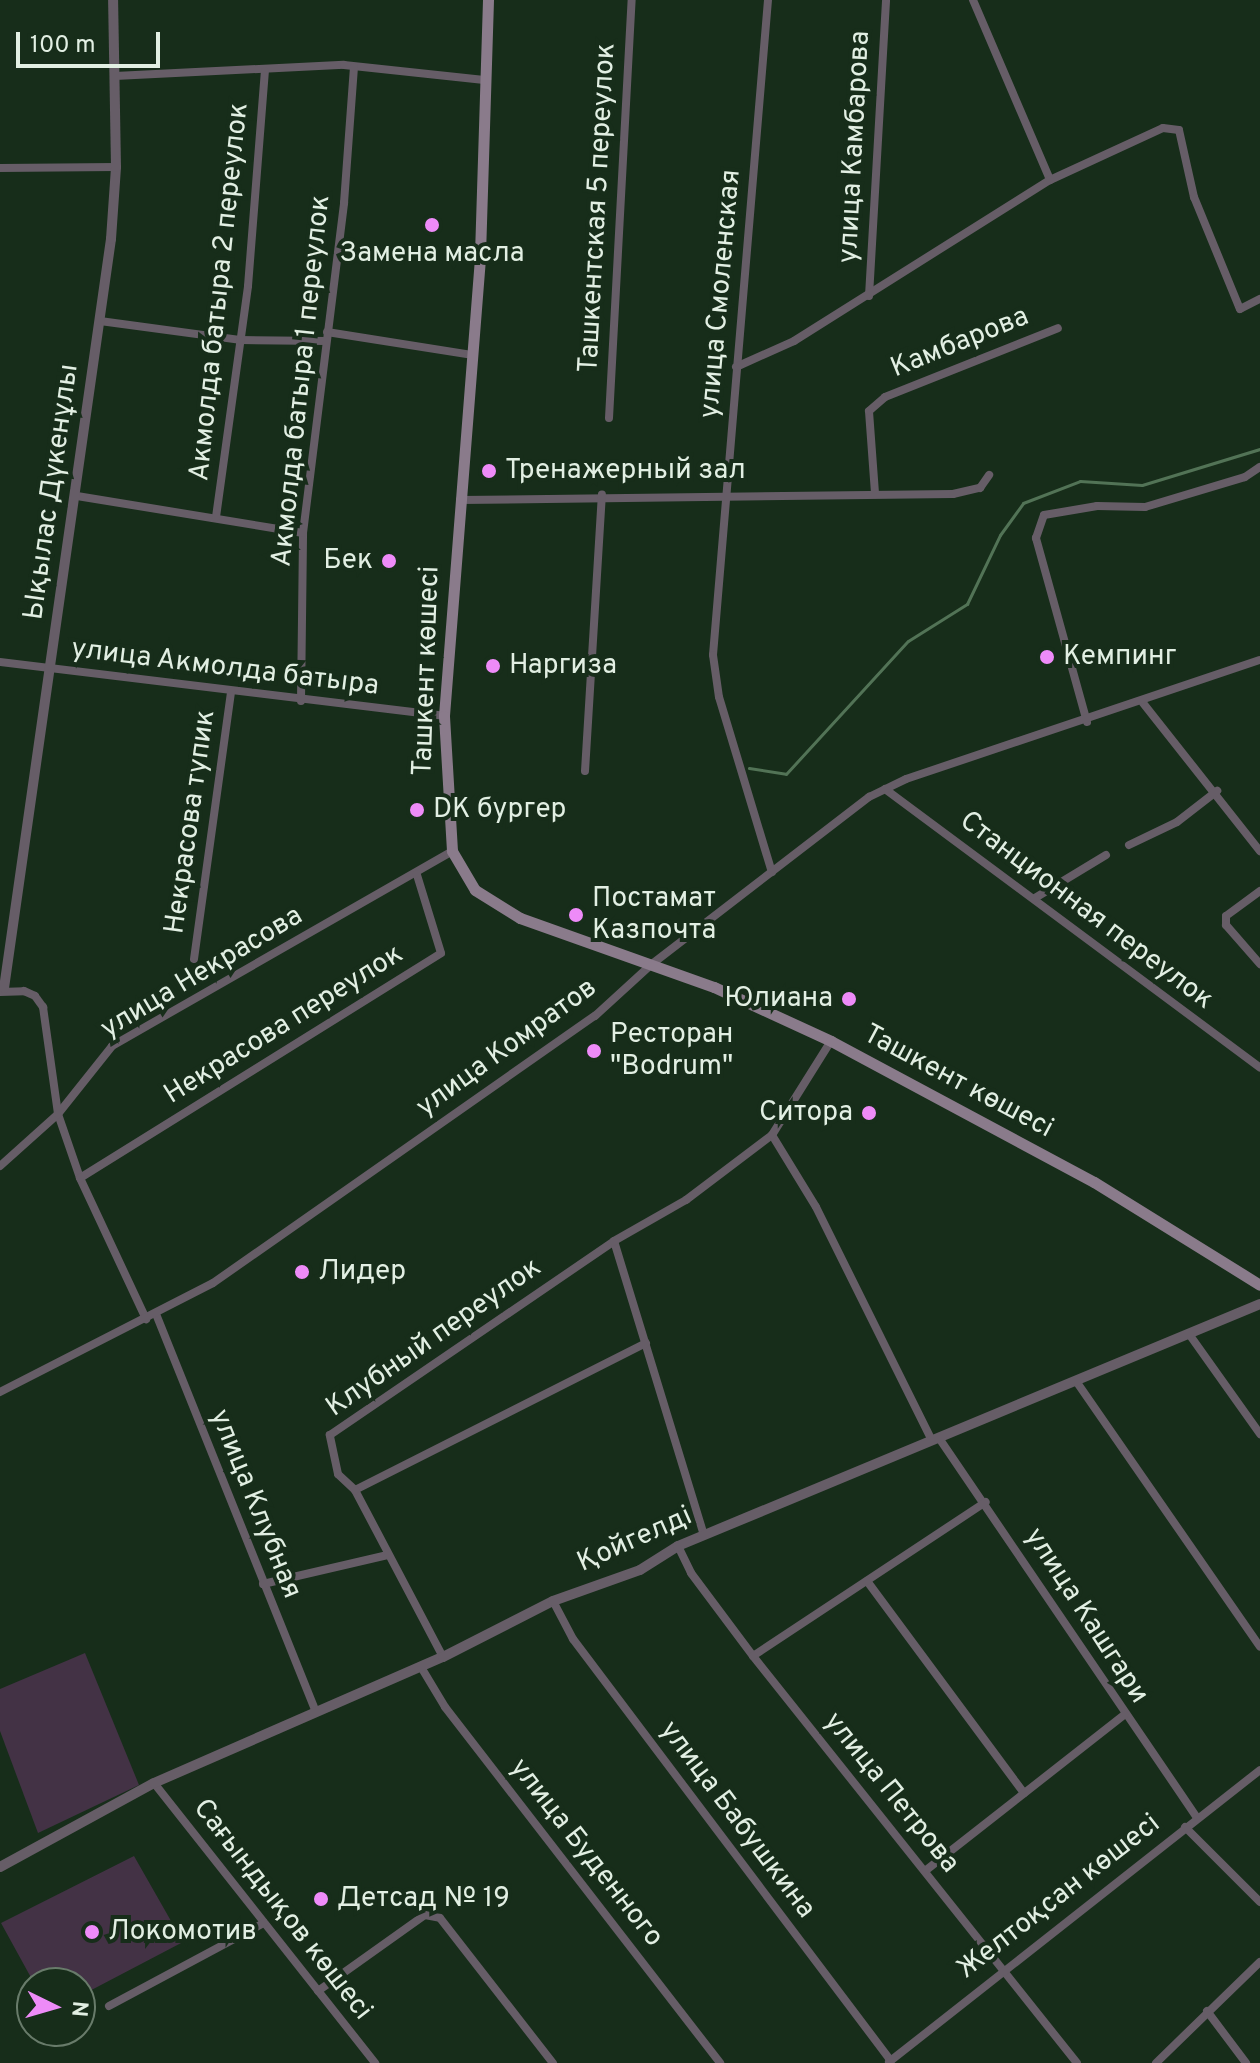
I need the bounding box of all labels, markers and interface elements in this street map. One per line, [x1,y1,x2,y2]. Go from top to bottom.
scale bar [20,16,164,66]
street label: улица Камбарова [832,30,878,264]
text: 100 m [30,31,96,61]
street label: Ташкентская 5 переулок [573,42,623,374]
street label: Акмолда батыра 2 переулок [183,101,257,483]
street label: улица Смоленская [693,168,749,420]
street label: Акмолда батыра 1 переулок [266,193,338,569]
marker: Замена масла [423,216,441,234]
place label: Замена масла [339,237,525,271]
street label: Камбарова [886,300,1034,386]
street label: Ықылас Дүкенұлы [17,362,87,622]
place label: Тренажерный зал [505,454,746,488]
marker: Тренажерный зал [480,462,498,480]
place label: Бек [323,544,373,578]
marker: Бек [380,552,398,570]
street label: Ташкент көшесі [407,565,447,777]
street label: улица Акмолда батыра [69,632,381,704]
place label: Кемпинг [1063,640,1177,674]
marker: Кемпинг [1038,648,1056,666]
place label: Наргиза [509,649,617,683]
marker: Наргиза [484,657,502,675]
street label: Некрасова тупик [159,708,223,936]
place label: DK бургер [433,793,566,827]
marker: DK бургер [408,801,426,819]
street label: Станционная переулок [953,805,1219,1017]
place label: Постамат Казпочта [592,882,716,948]
street label: улица Некрасова [95,900,309,1046]
marker: Постамат Казпочта [567,906,585,924]
street label: Некрасова переулок [158,938,410,1112]
street label: улица Комратов [410,971,604,1125]
place label: Юлиана [724,982,833,1016]
marker: Юлиана [840,990,858,1008]
place label: Ресторан "Bodrum" [610,1018,733,1084]
street label: Ташкент көшесі [857,1018,1059,1146]
marker: Ресторан "Bodrum" [585,1042,603,1060]
place label: Ситора [759,1096,853,1130]
marker: Ситора [860,1104,878,1122]
street label: Клубный переулок [320,1251,548,1425]
place label: Лидер [318,1255,406,1289]
marker: Лидер [293,1263,311,1281]
street label: улица Клубная [202,1404,308,1604]
street label: Қойгелді [572,1500,698,1580]
street label: улица Кашгари [1017,1522,1155,1710]
street label: улица Петрова [816,1706,966,1880]
street label: улица Бабушкина [652,1715,822,1925]
street label: улица Буденного [502,1752,670,1954]
street label: Сағындықов көшесі [185,1793,379,2027]
street label: Желтоқсан көшесі [951,1807,1167,1987]
place label: Детсад № 19 [337,1882,510,1916]
marker: Детсад № 19 [312,1890,330,1908]
place label: Локомотив [108,1915,257,1949]
marker: Локомотив [83,1923,101,1941]
north arrow [16,1967,96,2047]
text: N [64,2000,93,2018]

